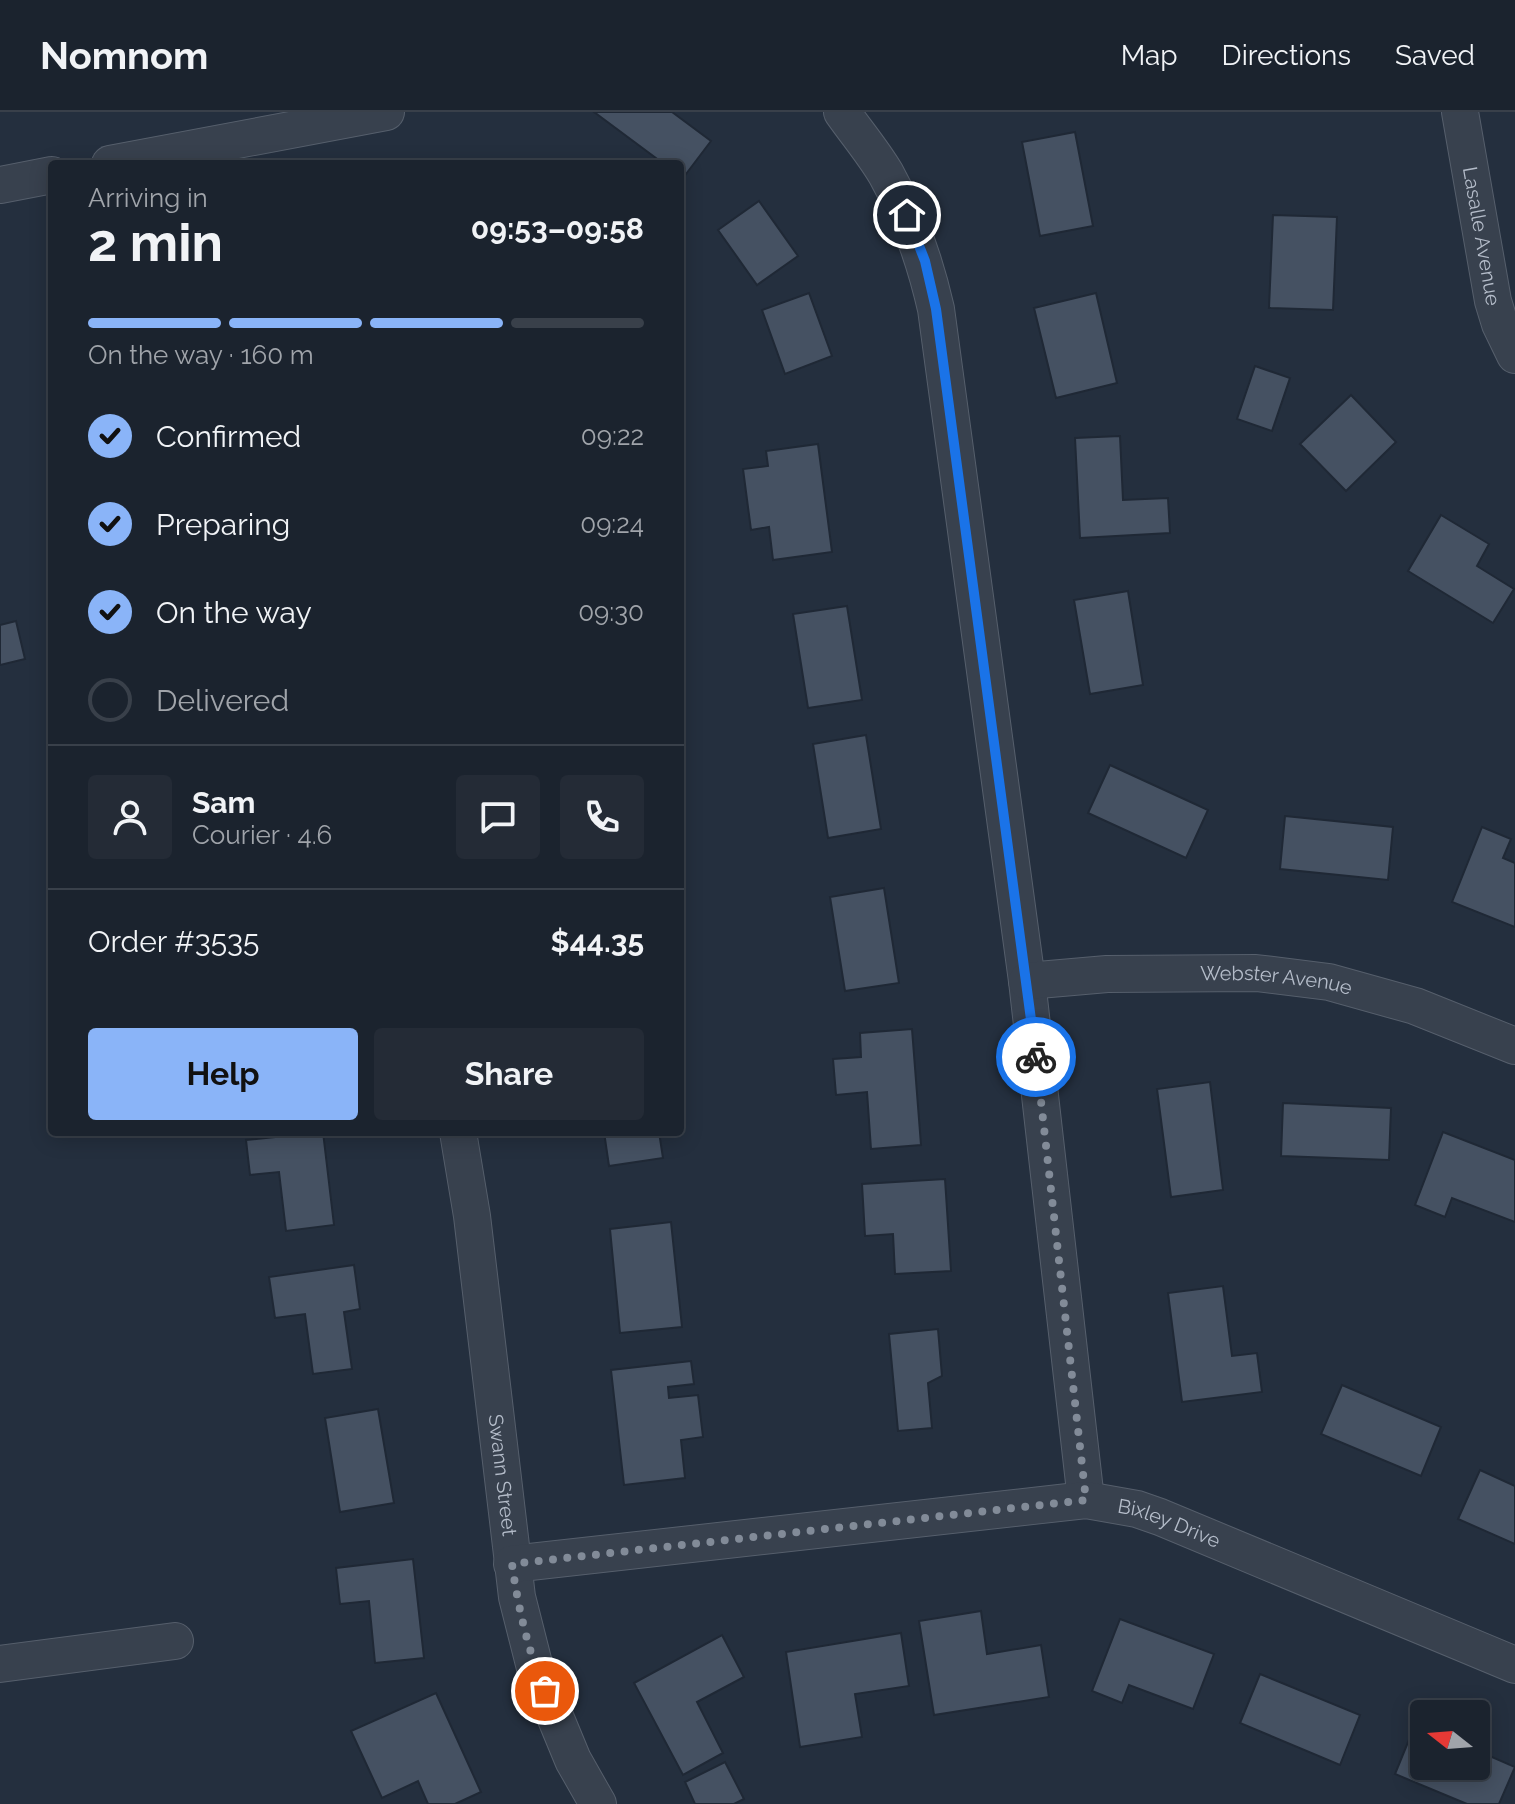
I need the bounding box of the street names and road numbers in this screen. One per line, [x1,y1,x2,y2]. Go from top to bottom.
street label: Lasalle Avenue [1458,165,1506,308]
street label: Webster Avenue [1200,961,1355,1000]
street label: Swann Street [483,1413,522,1538]
street label: Bixley Drive [1116,1494,1224,1553]

